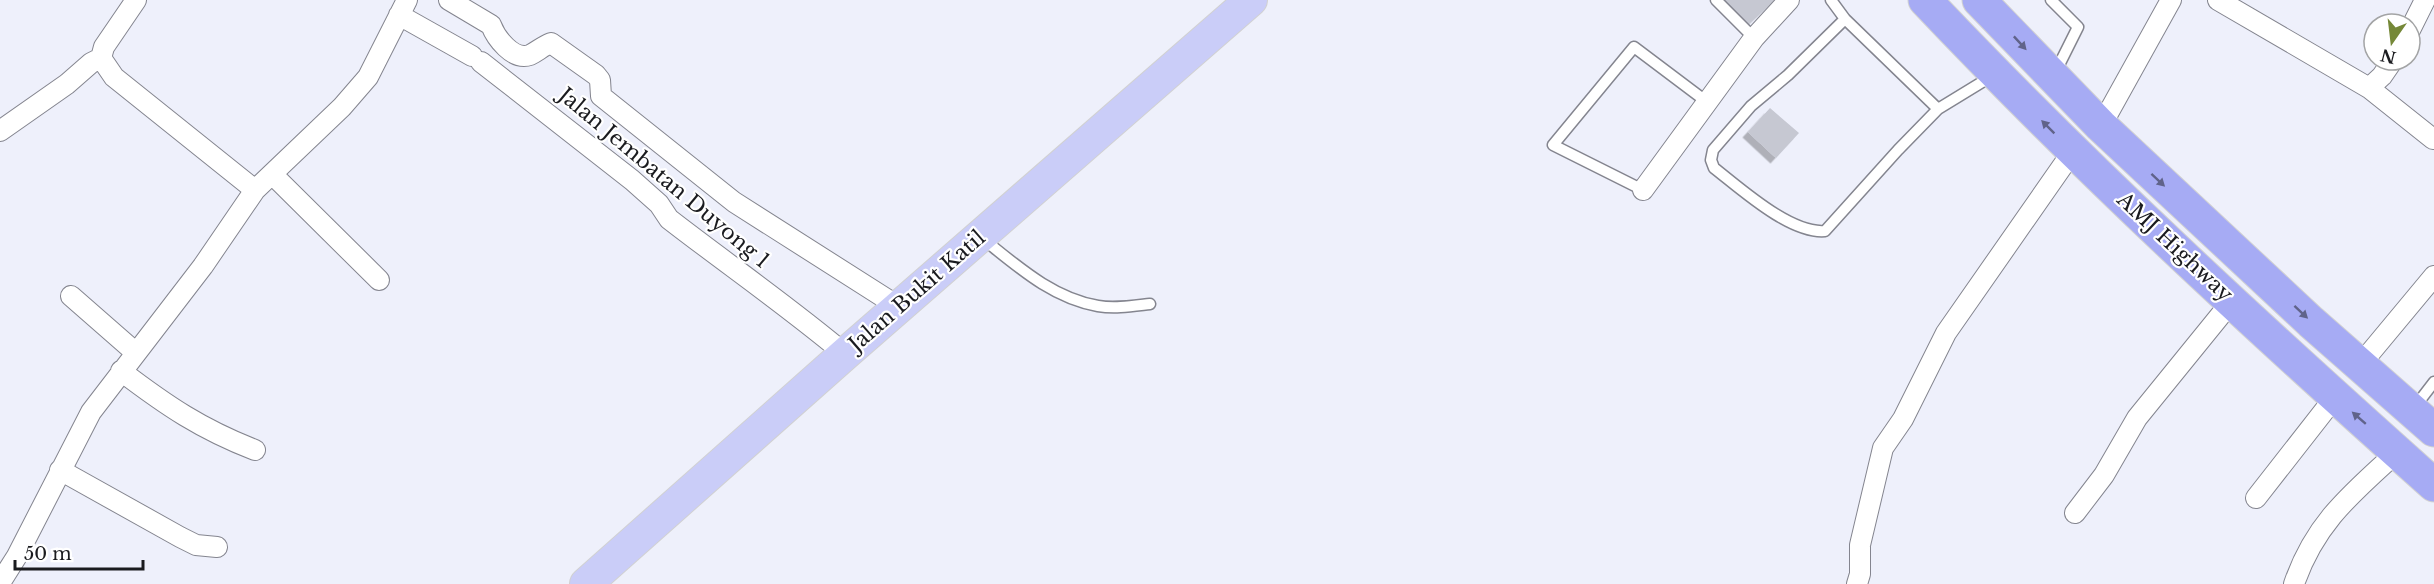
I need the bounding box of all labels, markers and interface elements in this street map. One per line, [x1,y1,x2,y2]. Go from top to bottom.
north arrow [2362,12,2422,72]
one-way arrow [2012,35,2026,49]
text: N [2379,45,2398,68]
street label: Jalan Jembatan Duyong 1 [551,80,775,274]
one-way arrow [2042,120,2056,134]
one-way arrow [2151,172,2165,186]
street label: AMJ Highway [2111,186,2239,308]
street label: Jalan Bukit Katil [841,225,991,359]
one-way arrow [2294,305,2309,319]
one-way arrow [2351,411,2366,425]
scale bar [15,533,142,571]
text: 50 m [24,543,72,565]

